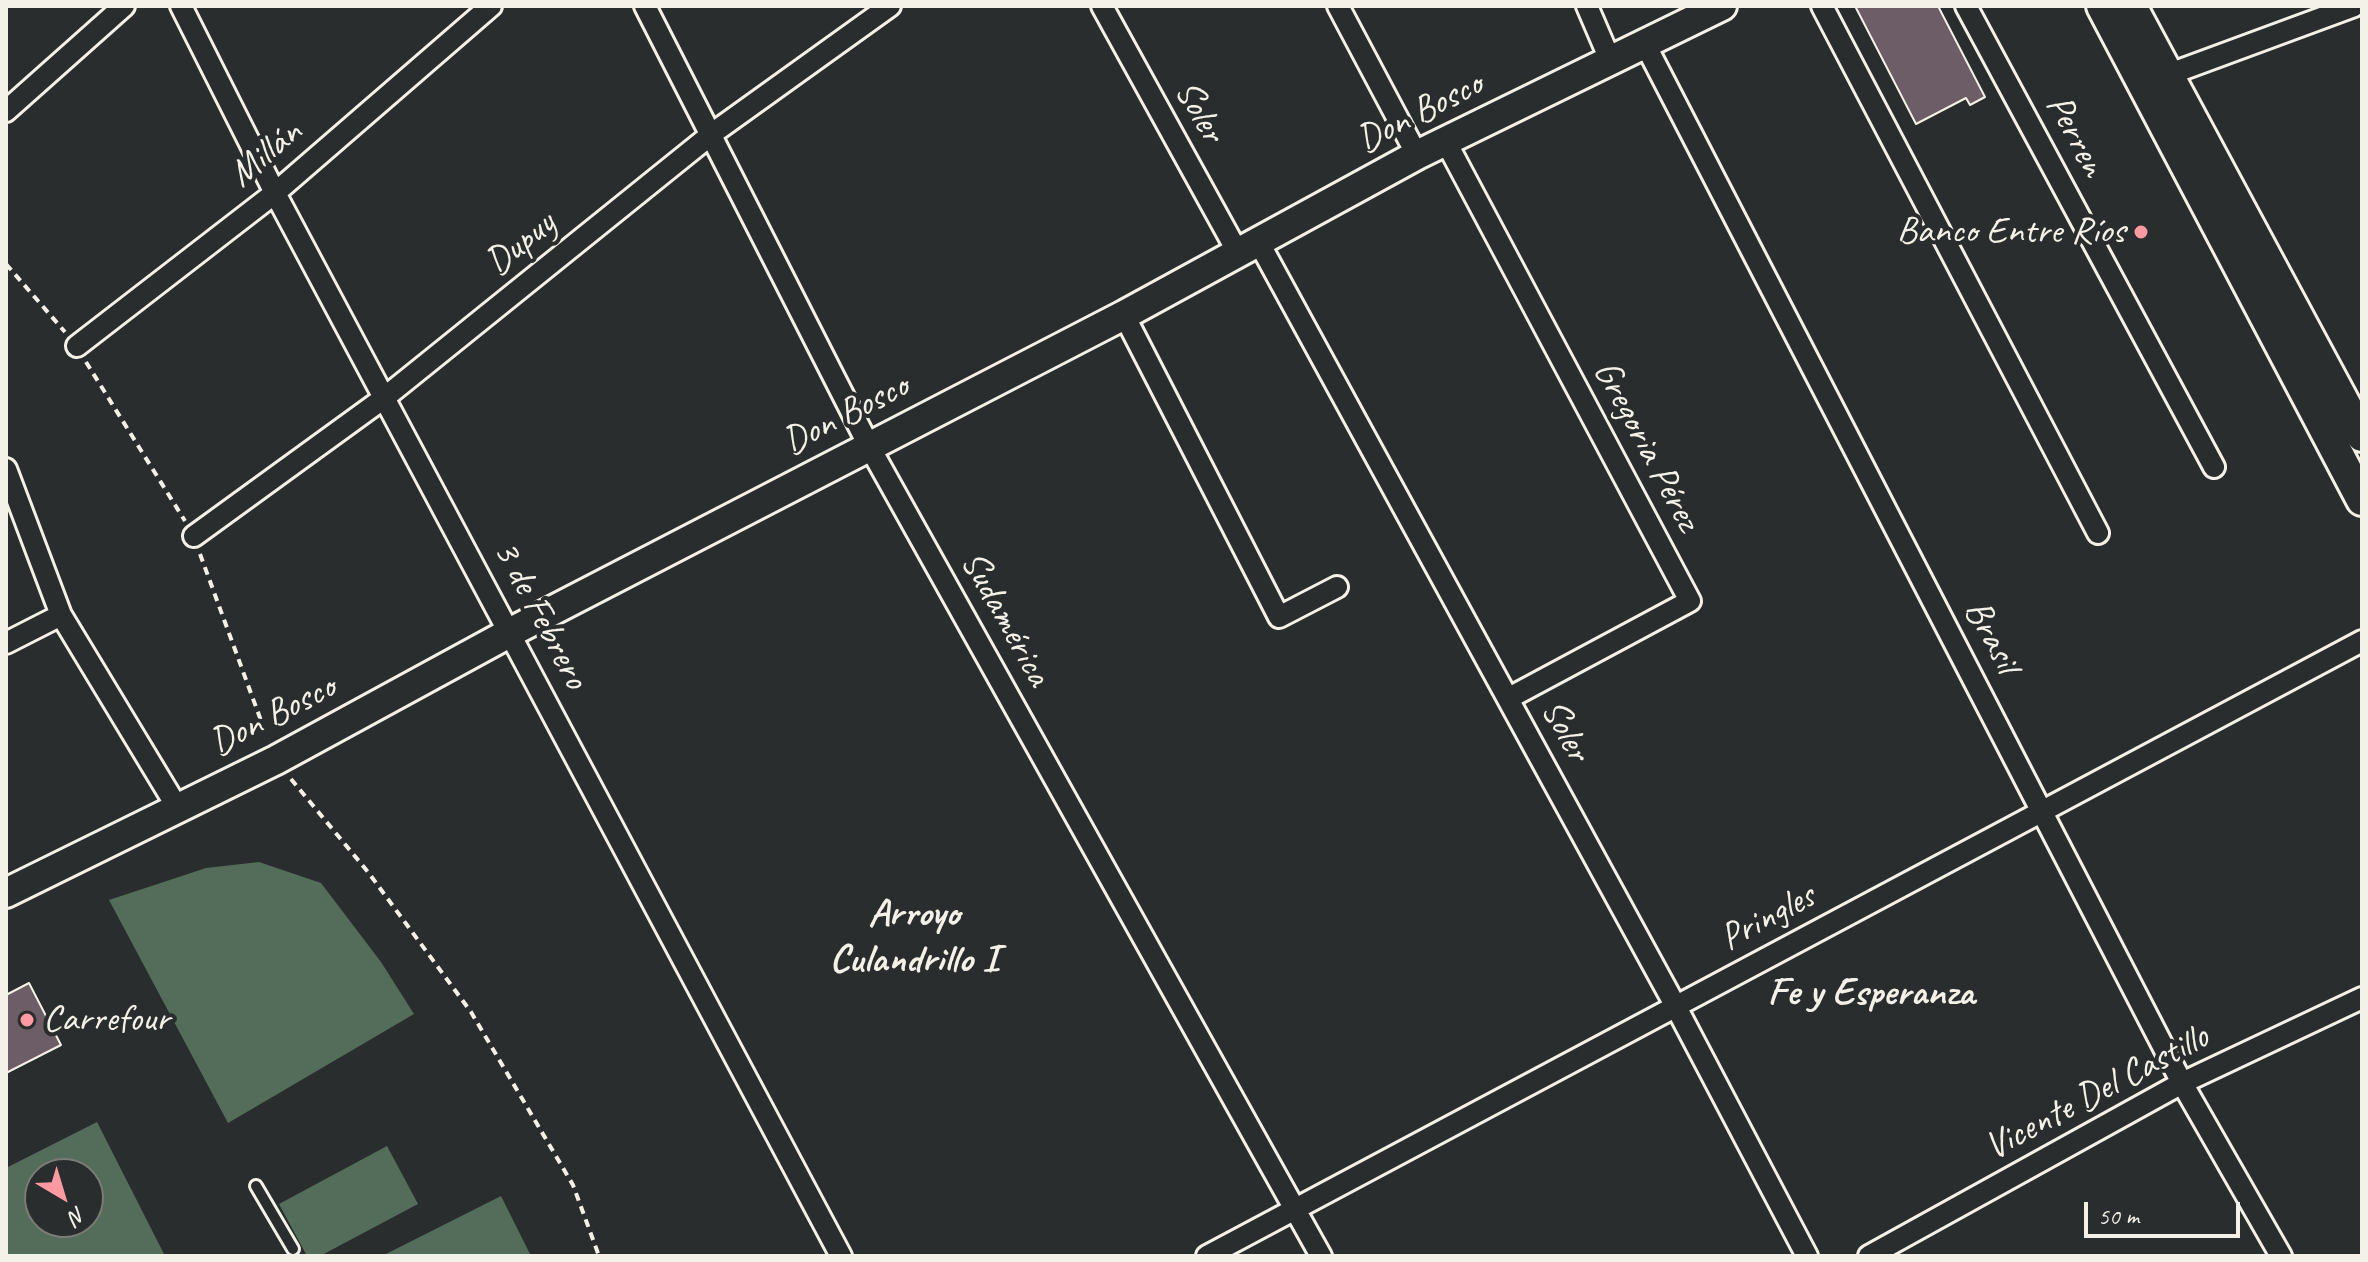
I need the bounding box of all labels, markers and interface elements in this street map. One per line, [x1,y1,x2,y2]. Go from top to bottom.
street label: Don Bosco [1350,62,1490,164]
street label: Soler [1164,73,1234,151]
street label: Perren [2035,87,2115,185]
street label: Millán [220,110,312,198]
street label: Dupuy [477,202,565,286]
place label: Banco Entre Ríos [1897,209,2125,255]
marker: Banco Entre Ríos [2132,223,2150,241]
street label: Gregoria Pérez [1582,353,1710,539]
street label: Don Bosco [776,364,916,466]
street label: 3 de Febrero [482,533,598,697]
street label: Sudamérica [949,544,1061,694]
street label: Brasil [1953,593,2029,681]
street label: Don Bosco [203,665,343,767]
street label: Soler [1530,692,1600,770]
street label: Pringles [1713,874,1823,962]
district label: Arroyo Culandrillo I [830,891,998,985]
district label: Fe y Esperanza [1768,970,1974,1018]
place label: Carrefour [43,997,169,1043]
marker: Carrefour [18,1011,36,1029]
street label: Vicente Del Castillo [1977,1015,2217,1171]
north arrow [24,1158,104,1238]
scale bar [2088,1186,2244,1236]
text: N [64,1200,92,1231]
text: 50 m [2098,1201,2139,1231]

